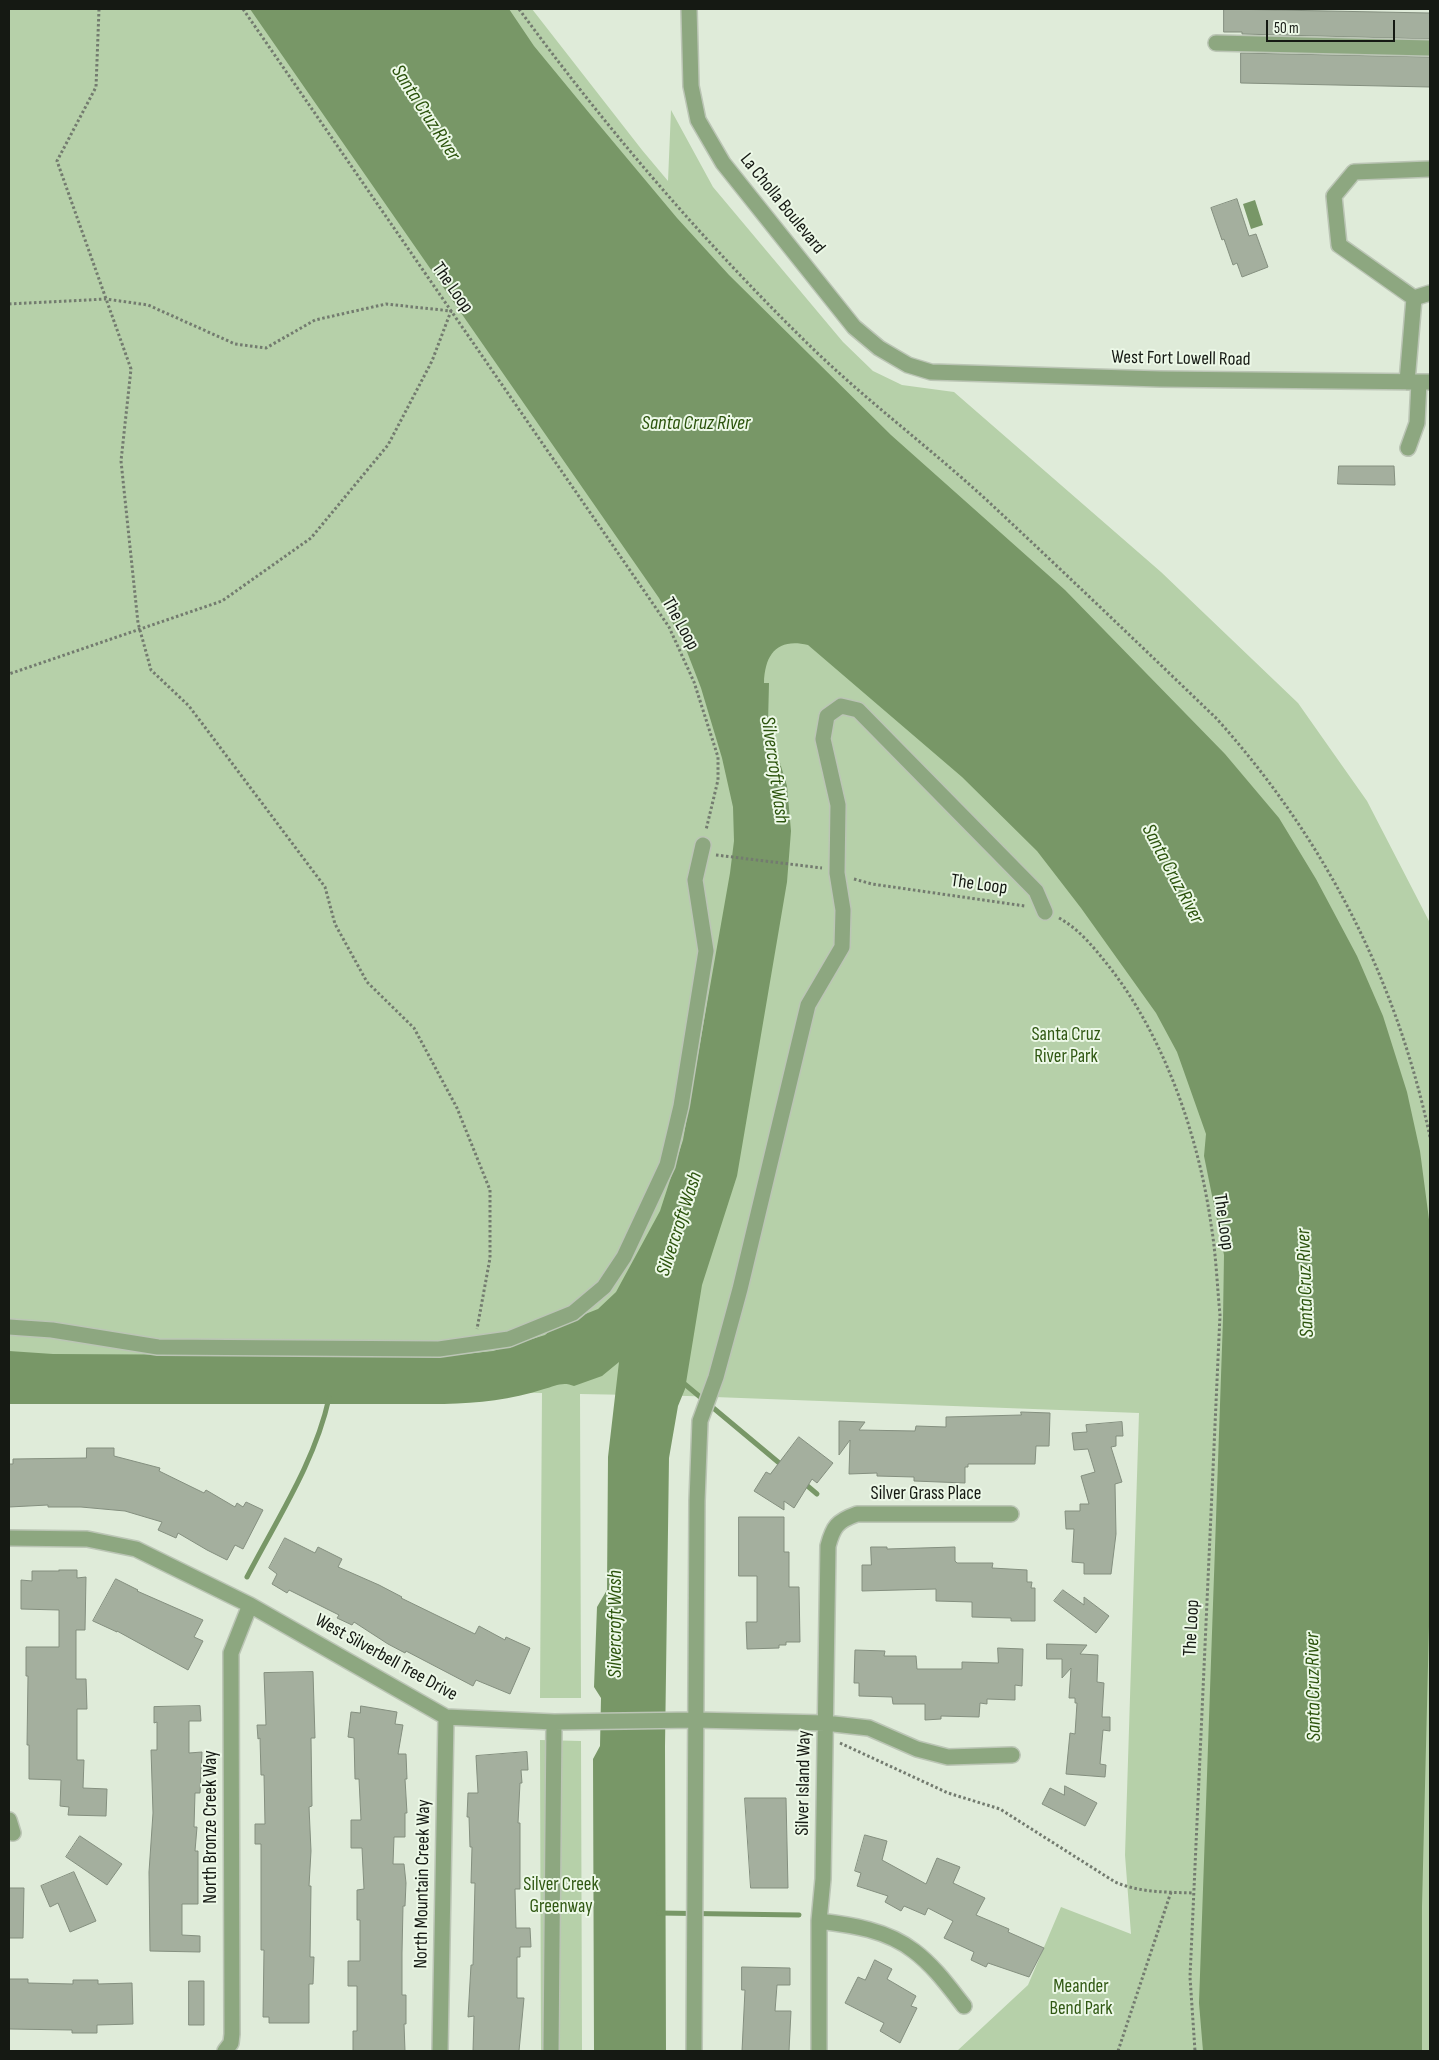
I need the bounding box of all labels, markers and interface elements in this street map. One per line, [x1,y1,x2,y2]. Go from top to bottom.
scale bar [1269,10,1398,42]
text: 50 m [1274,19,1299,38]
water label: Santa Cruz River [385,61,465,165]
street label: La Cholla Boulevard [735,149,829,259]
street label: The Loop [426,258,478,318]
street label: West Fort Lowell Road [1111,346,1251,372]
water label: Santa Cruz River [642,412,750,436]
street label: The Loop [656,594,704,654]
water label: Silvercroft Wash [755,715,793,825]
water label: Santa Cruz River [1136,820,1208,928]
street label: The Loop [949,870,1009,900]
park label: Santa Cruz River Park [1031,1024,1101,1068]
water label: Silvercroft Wash [652,1169,708,1279]
street label: The Loop [1208,1192,1238,1252]
water label: Santa Cruz River [1292,1228,1320,1338]
street label: Silver Grass Place [871,1483,981,1505]
water label: Silvercroft Wash [604,1570,628,1678]
street label: The Loop [1179,1599,1205,1657]
street label: West Silverbell Tree Drive [311,1609,461,1707]
water label: Santa Cruz River [1301,1632,1327,1742]
street label: Silver Island Way [792,1730,816,1836]
street label: North Bronze Creek Way [200,1750,222,1904]
street label: North Mountain Creek Way [410,1799,436,1969]
park label: Silver Creek Greenway [523,1874,599,1918]
park label: Meander Bend Park [1050,1976,1112,2020]

